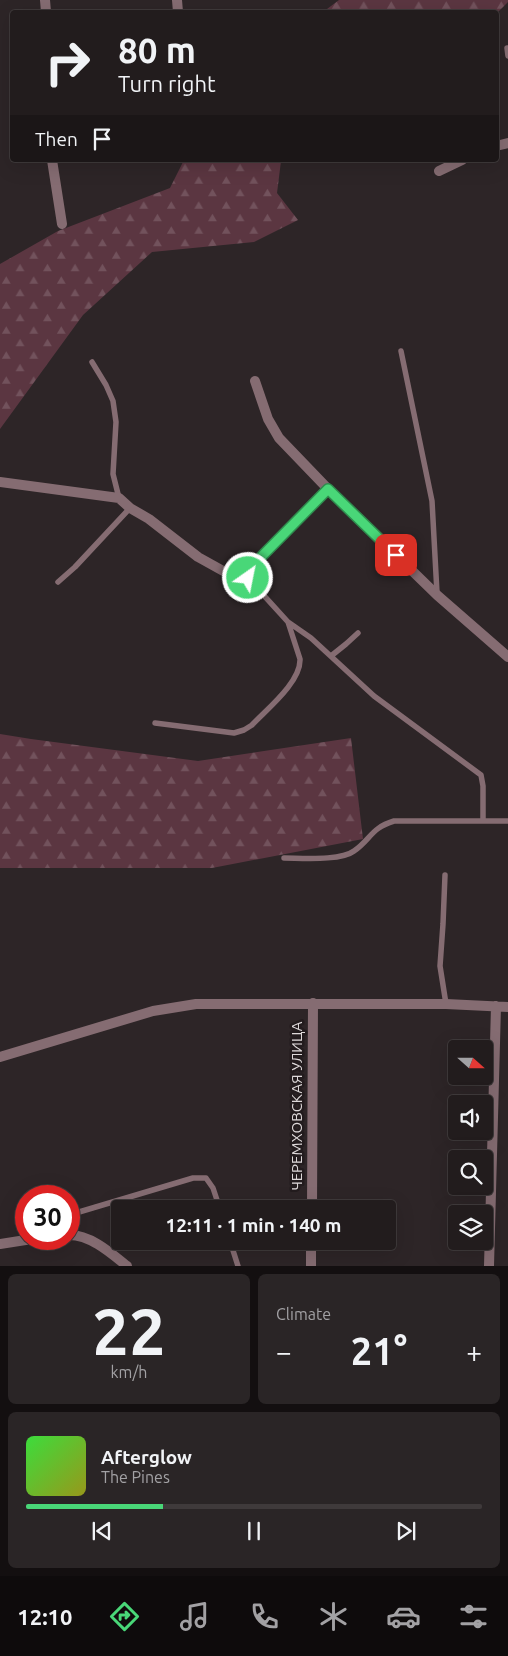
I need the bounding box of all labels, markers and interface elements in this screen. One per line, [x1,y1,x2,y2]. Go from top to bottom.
icon: right [35,30,100,95]
text: 80 m [118,30,196,70]
text: Turn right [118,71,216,96]
icon: arrive [88,125,116,153]
text: Then [35,128,78,150]
pin [375,534,417,576]
icon: arrive [382,541,410,569]
position arrow [221,551,273,603]
street label: ЧЕРЕМХОВСКАЯ УЛИЦА [288,1021,305,1191]
north arrow [448,1040,492,1085]
map controls [448,1040,493,1250]
button: sound [448,1095,493,1140]
button: search [448,1150,493,1195]
speed limit sign: 30 [15,1185,80,1250]
button: layers [448,1205,493,1250]
text: 12:11 · 1 min · 140 m [166,1214,341,1236]
text: 22 [92,1294,166,1367]
text: Climate [276,1305,331,1323]
text: 21° [351,1330,407,1372]
text: − [276,1336,292,1367]
text: + [466,1336,482,1367]
text: km/h [111,1363,147,1381]
text: Afterglow [101,1446,192,1468]
text: The Pines [101,1468,170,1486]
icon: previous [88,1517,116,1545]
icon: pause [240,1517,268,1545]
icon: next [392,1517,420,1545]
icon: directions [107,1599,142,1634]
icon: music [177,1599,212,1634]
icon: phone [247,1599,282,1634]
icon: climate [316,1599,351,1634]
icon: car [386,1599,421,1634]
icon: filters [456,1599,491,1634]
text: 12:10 [17,1604,72,1629]

